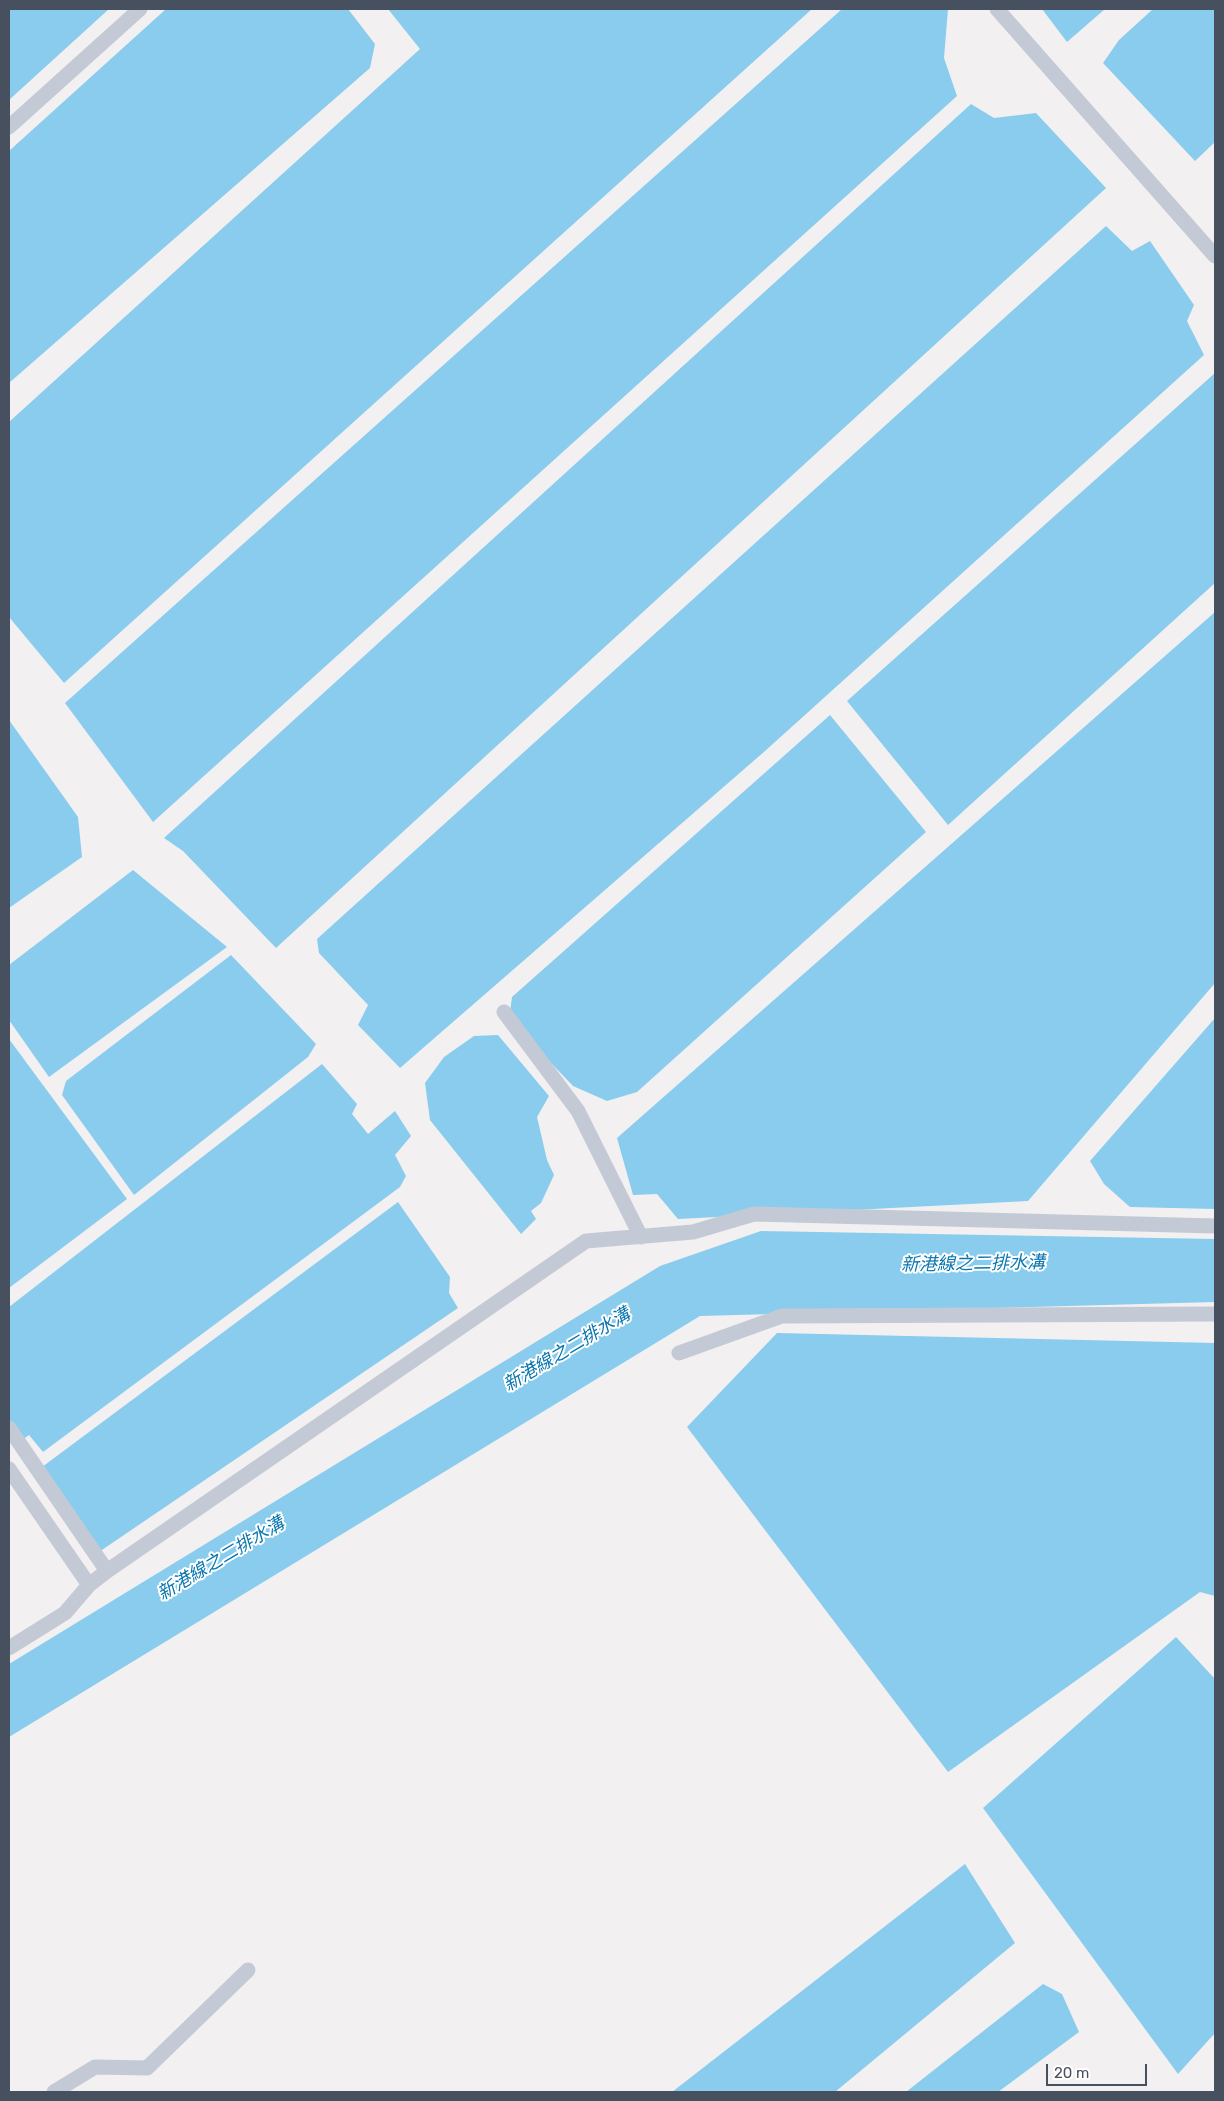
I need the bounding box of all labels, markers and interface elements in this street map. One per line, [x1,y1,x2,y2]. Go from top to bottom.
water label: 新港線之二排水溝 [901,1252,1045,1276]
water label: 新港線之二排水溝 [500,1304,634,1396]
water label: 新港線之二排水溝 [154,1513,288,1605]
scale bar [1049,2054,1150,2086]
text: 20 m [1054,2064,1089,2082]

